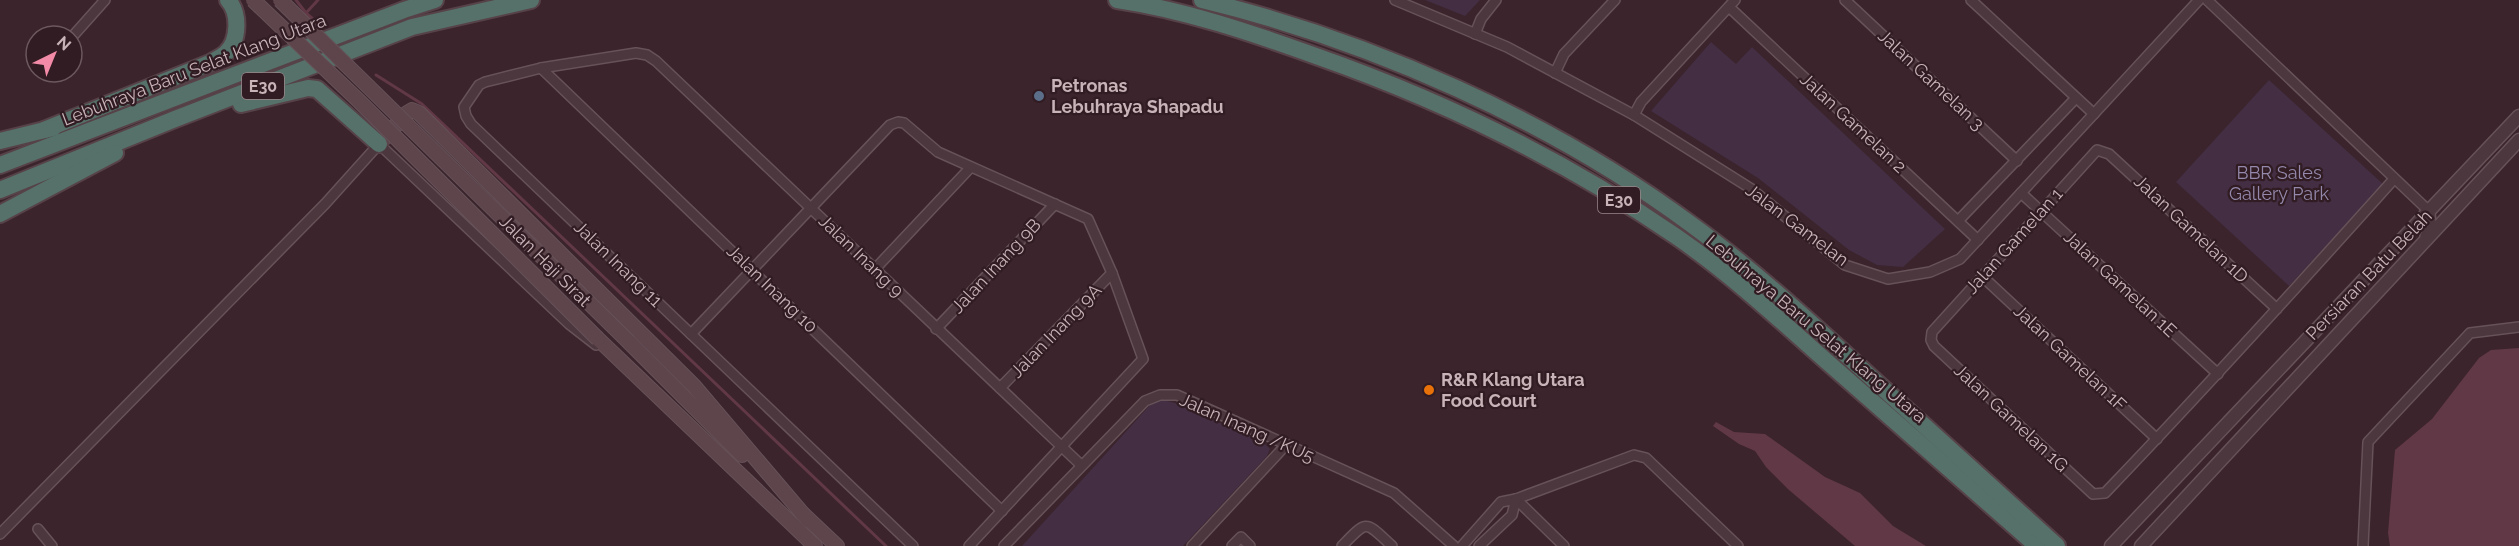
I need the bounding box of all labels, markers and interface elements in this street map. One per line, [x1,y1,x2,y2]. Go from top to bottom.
street label: Lebuhraya Baru Selat Klang Utara [59,9,329,130]
north arrow [24,24,84,84]
street label: Jalan Gamelan 3 [1874,25,1989,134]
text: N [53,32,75,55]
street label: Jalan Gamelan 2 [1796,68,1911,177]
road number: E30 [242,73,284,99]
place label: Petronas Lebuhraya Shapadu [1051,75,1224,117]
marker: Petronas Lebuhraya Shapadu [1032,89,1046,103]
park label: BBR Sales Gallery Park [2229,162,2329,204]
street label: Jalan Gamelan 1D [2130,170,2253,287]
street label: Jalan Gamelan [1742,179,1853,270]
street label: Jalan Gamelan 1 [1961,183,2067,298]
road number: E30 [1598,187,1640,213]
street label: Persiaran Batu Belah [2301,205,2436,344]
street label: Jalan Inang 9 [815,210,908,301]
street label: Jalan Haji Sirat [495,211,595,311]
street label: Jalan Inang 9B [946,214,1045,317]
street label: Jalan Inang 11 [570,216,667,311]
street label: Jalan Gamelan 1E [2060,226,2181,341]
street label: Lebuhraya Baru Selat Klang Utara [1702,230,1931,427]
street label: Jalan Inang 10 [723,240,822,337]
street label: Jalan Inang 9A [1006,280,1106,382]
street label: Jalan Gamelan 1F [2010,300,2131,415]
street label: Jalan Gamelan 1G [1950,359,2073,476]
place label: R&R Klang Utara Food Court [1441,369,1585,411]
marker: R&R Klang Utara Food Court [1422,383,1436,397]
street label: Jalan Inang /KU5 [1177,388,1318,467]

